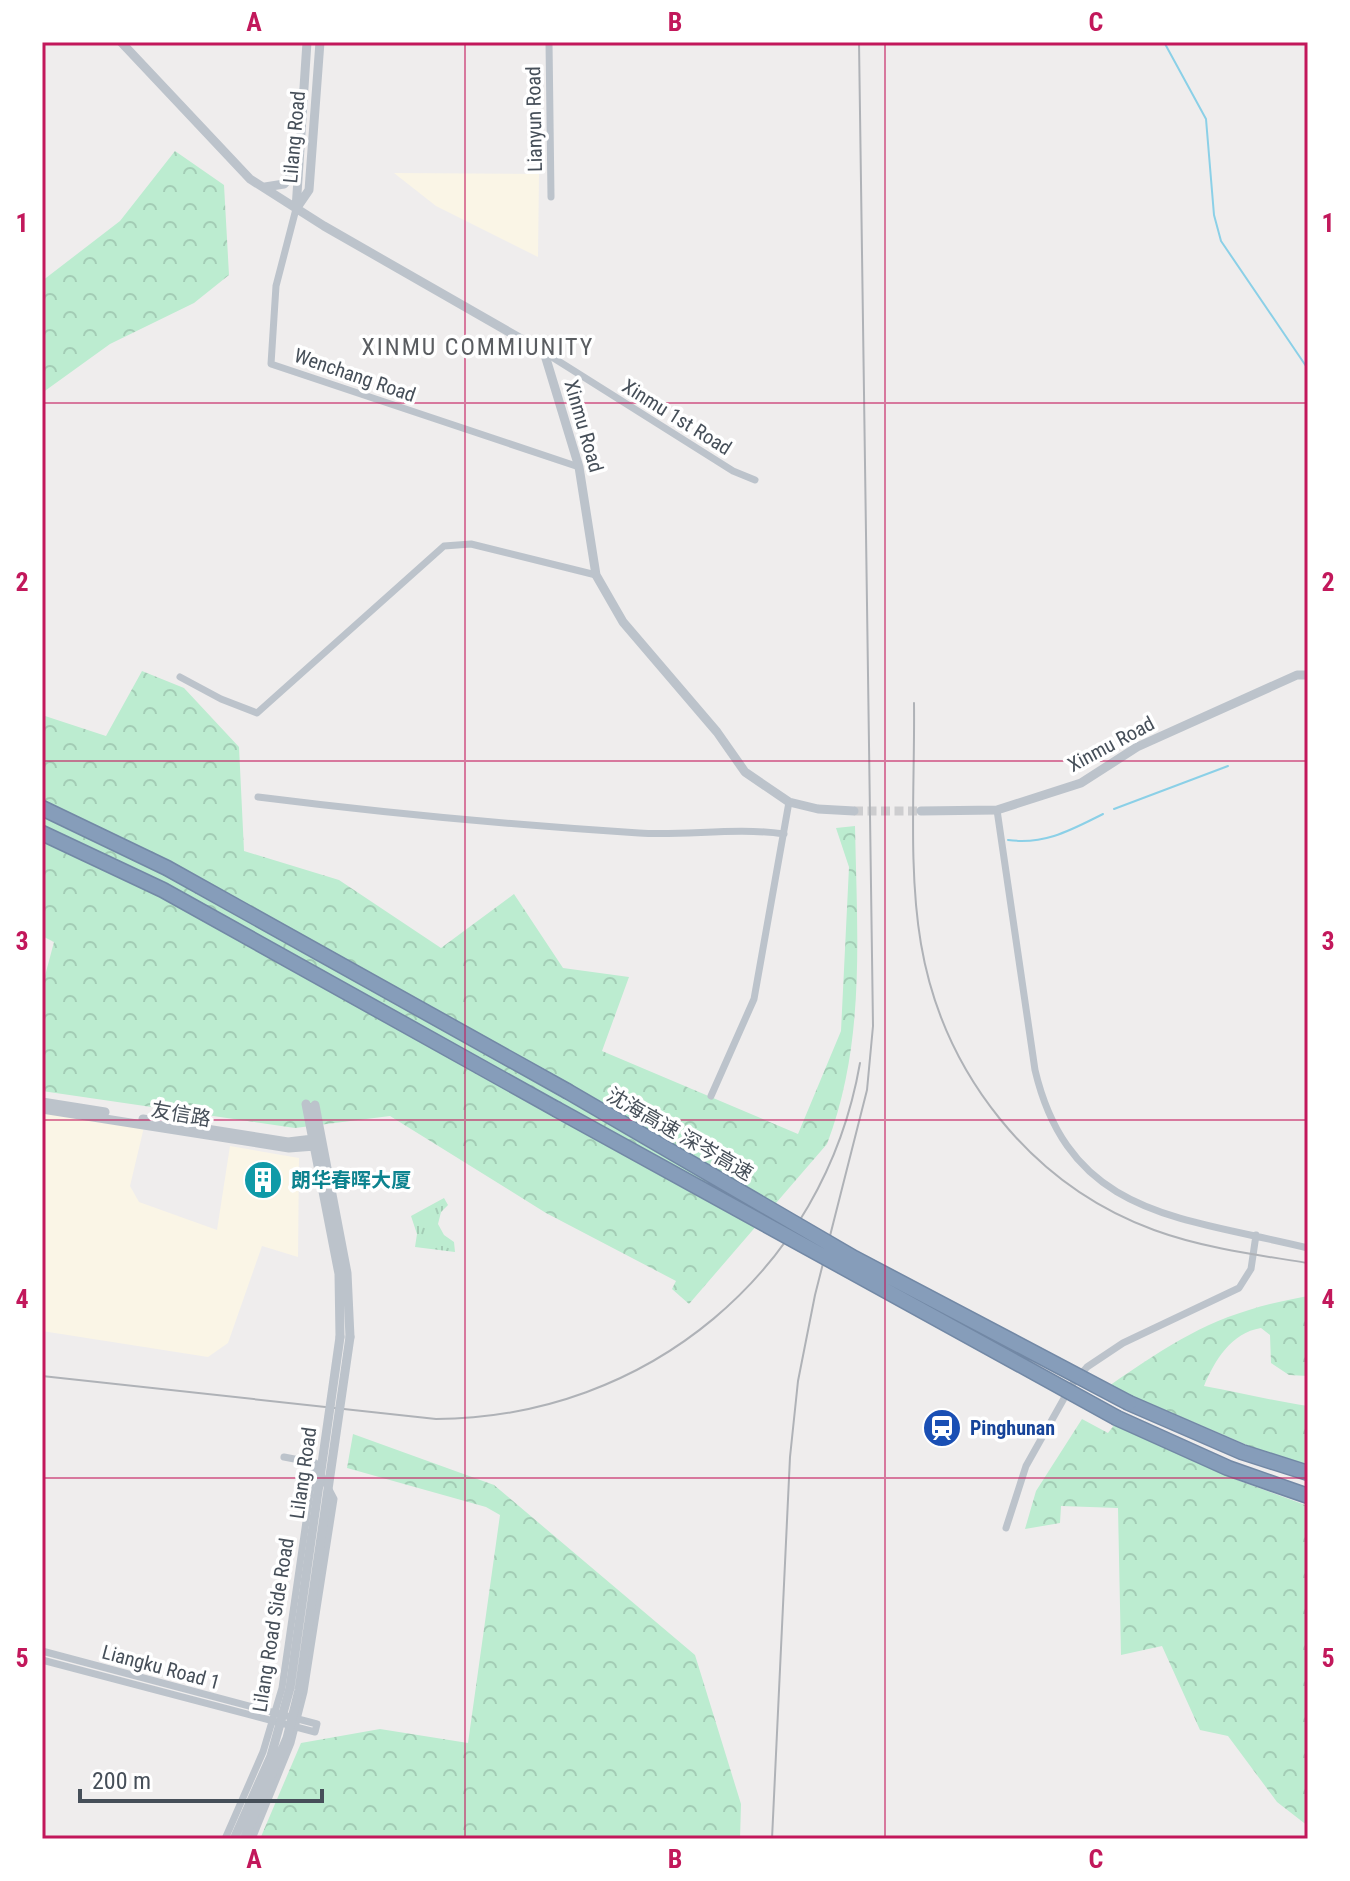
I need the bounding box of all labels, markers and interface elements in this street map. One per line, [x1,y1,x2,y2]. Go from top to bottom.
text: A [246,7,262,37]
text: B [668,7,682,37]
text: C [1089,7,1104,37]
street label: Lianyun Road [521,66,547,172]
street label: Lilang Road [278,90,310,184]
text: 1 [15,208,29,238]
text: 1 [1321,208,1335,238]
district label: XINMU COMMIUNITY [362,333,594,361]
street label: Wenchang Road [291,343,419,407]
street label: Xinmu 1st Road [618,374,736,460]
street label: Xinmu Road [559,377,609,475]
text: 2 [15,567,29,597]
text: 2 [1321,567,1335,597]
street label: Xinmu Road [1064,711,1158,777]
text: 3 [15,926,29,956]
text: 3 [1321,926,1335,956]
street label: 沈海高速 深岑高速 [603,1082,757,1186]
street label: 友信路 [149,1097,213,1131]
building icon: 朗华春晖大厦 [242,1159,284,1201]
place label: 朗华春晖大厦 [291,1168,411,1192]
text: 4 [15,1284,29,1314]
text: 4 [1321,1284,1335,1314]
station icon: Pinghunan [921,1407,963,1449]
place label: Pinghunan [970,1416,1055,1440]
street label: Lilang Road [285,1425,321,1521]
street label: Lilang Road Side Road [247,1536,299,1714]
street label: Liangku Road 1 [99,1640,223,1694]
text: 5 [15,1643,29,1673]
text: 5 [1321,1643,1335,1673]
scale bar [80,1753,322,1803]
text: 200 m [92,1767,151,1795]
text: A [246,1844,262,1874]
text: B [668,1844,682,1874]
text: C [1089,1844,1104,1874]

